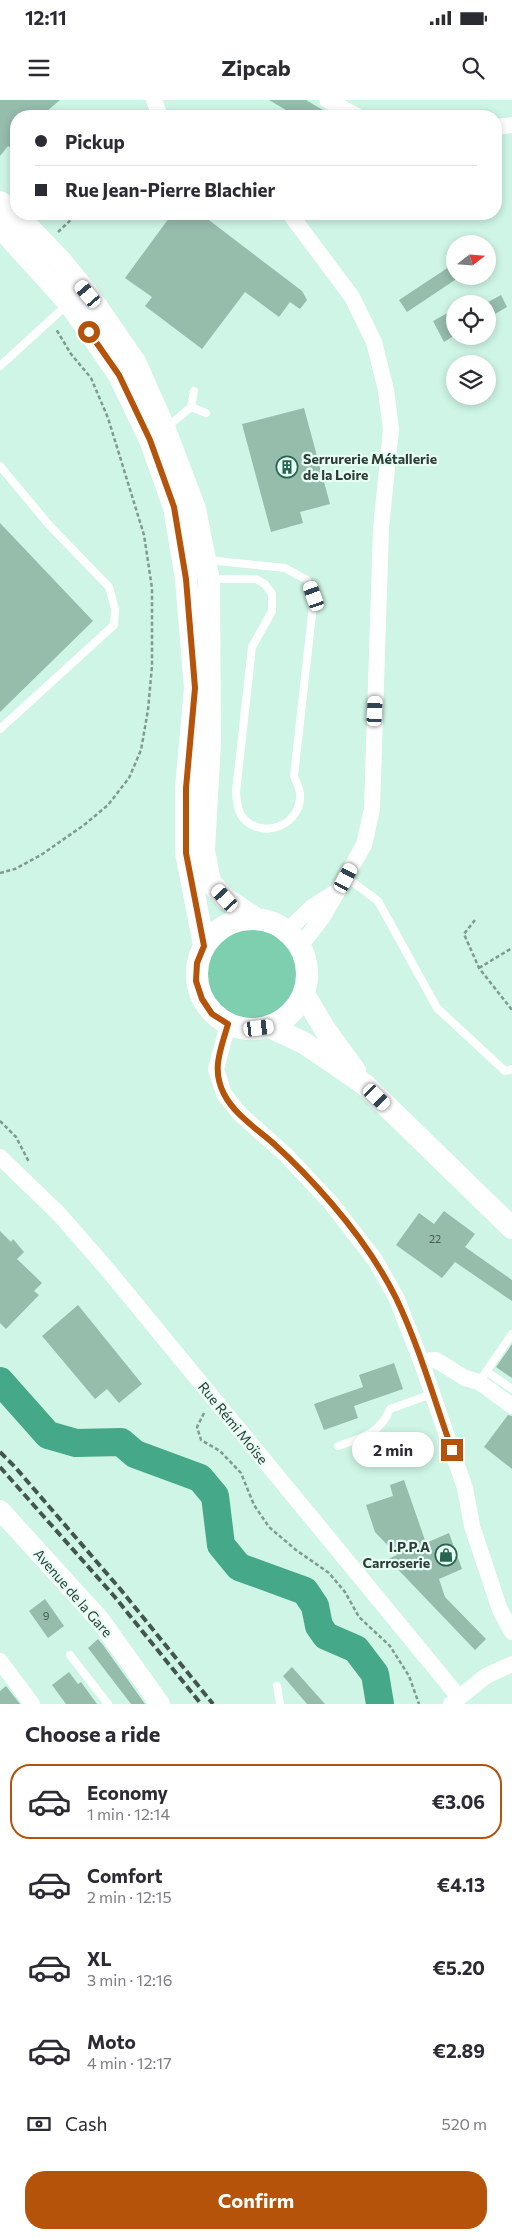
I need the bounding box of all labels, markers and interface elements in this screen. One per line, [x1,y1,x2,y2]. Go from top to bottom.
text: 12:11 [25,6,67,29]
icon: menu [25,54,53,82]
text: Zipcab [221,54,291,81]
icon: search [459,54,487,82]
text: Pickup [65,130,125,153]
text: Rue Jean-Pierre Blachier [65,178,275,201]
north arrow [446,235,496,285]
map controls [446,235,496,405]
car [72,278,103,310]
button: locate [446,295,496,345]
route start [78,321,100,343]
button: layers [446,355,496,405]
place label: Serrurerie Métallerie de la Loire [303,450,437,483]
building icon: Serrurerie Métallerie de la Loire [275,455,299,479]
car [302,579,325,613]
car [366,696,383,726]
car [332,861,359,895]
car [209,882,240,914]
car [243,1019,274,1037]
car [360,1081,393,1113]
house number: 22 [429,1232,441,1245]
street label: Rue Rémi Moïse [195,1378,272,1467]
callout: 2 min [352,1432,434,1468]
route end [441,1439,463,1461]
text: 2 min [373,1440,413,1459]
place label: I.P.P.A Carroserie [363,1538,430,1571]
shop icon: I.P.P.A Carroserie [434,1543,458,1567]
street label: Avenue de la Gare [30,1545,116,1640]
house number: 9 [43,1609,50,1622]
text: Choose a ride [25,1720,160,1747]
icon: car [27,1779,72,1824]
text: Economy [87,1781,168,1804]
text: €3.06 [432,1790,485,1813]
text: 1 min · 12:14 [87,1804,170,1823]
icon: car [27,1862,72,1907]
text: Comfort [87,1864,163,1887]
text: €4.13 [437,1873,485,1896]
text: 2 min · 12:15 [87,1887,172,1906]
icon: car [27,1945,72,1990]
text: XL [87,1947,112,1970]
text: €5.20 [432,1956,485,1979]
text: 3 min · 12:16 [87,1970,172,1989]
icon: car [27,2028,72,2073]
text: Moto [87,2030,136,2053]
text: €2.89 [433,2039,485,2062]
text: 4 min · 12:17 [87,2053,172,2072]
icon: cash [25,2110,53,2138]
text: Cash [65,2112,107,2135]
text: 520 m [442,2114,487,2133]
button: Confirm [25,2171,487,2229]

